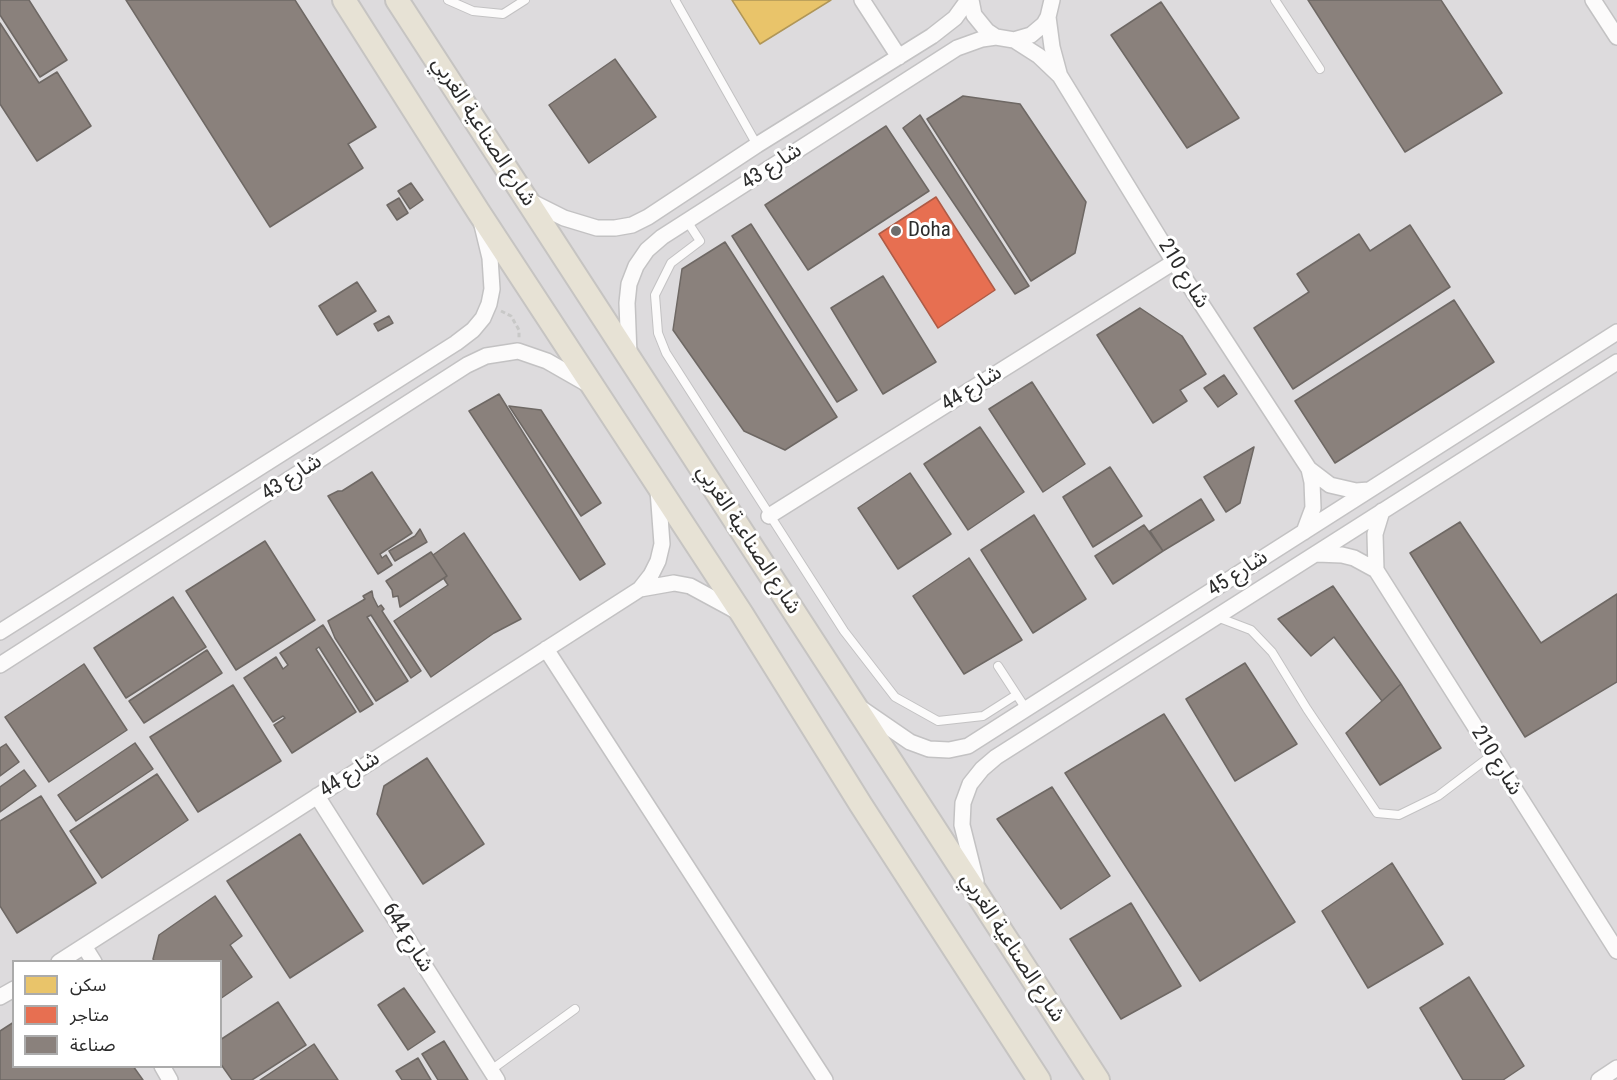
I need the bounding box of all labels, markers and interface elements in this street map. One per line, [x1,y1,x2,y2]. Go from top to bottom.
street label: شارع الصناعية الغربي [425,53,541,211]
street label: شارع 43 [737,138,807,196]
place label: Doha [908,218,951,244]
marker: Doha [889,224,903,238]
street label: شارع 210 [1152,235,1214,313]
street label: شارع 44 [937,361,1007,417]
street label: شارع 43 [257,449,327,507]
street label: شارع الصناعية الغربي [690,461,806,619]
street label: شارع 45 [1203,545,1273,603]
street label: شارع 210 [1465,722,1527,800]
street label: شارع 44 [315,746,385,804]
street label: شارع الصناعية الغربي [954,869,1070,1027]
street label: شارع 644 [376,899,438,977]
legend [12,960,222,1068]
text: سكن [70,974,106,995]
text: متاجر [70,1004,109,1025]
text: صناعة [70,1034,115,1055]

